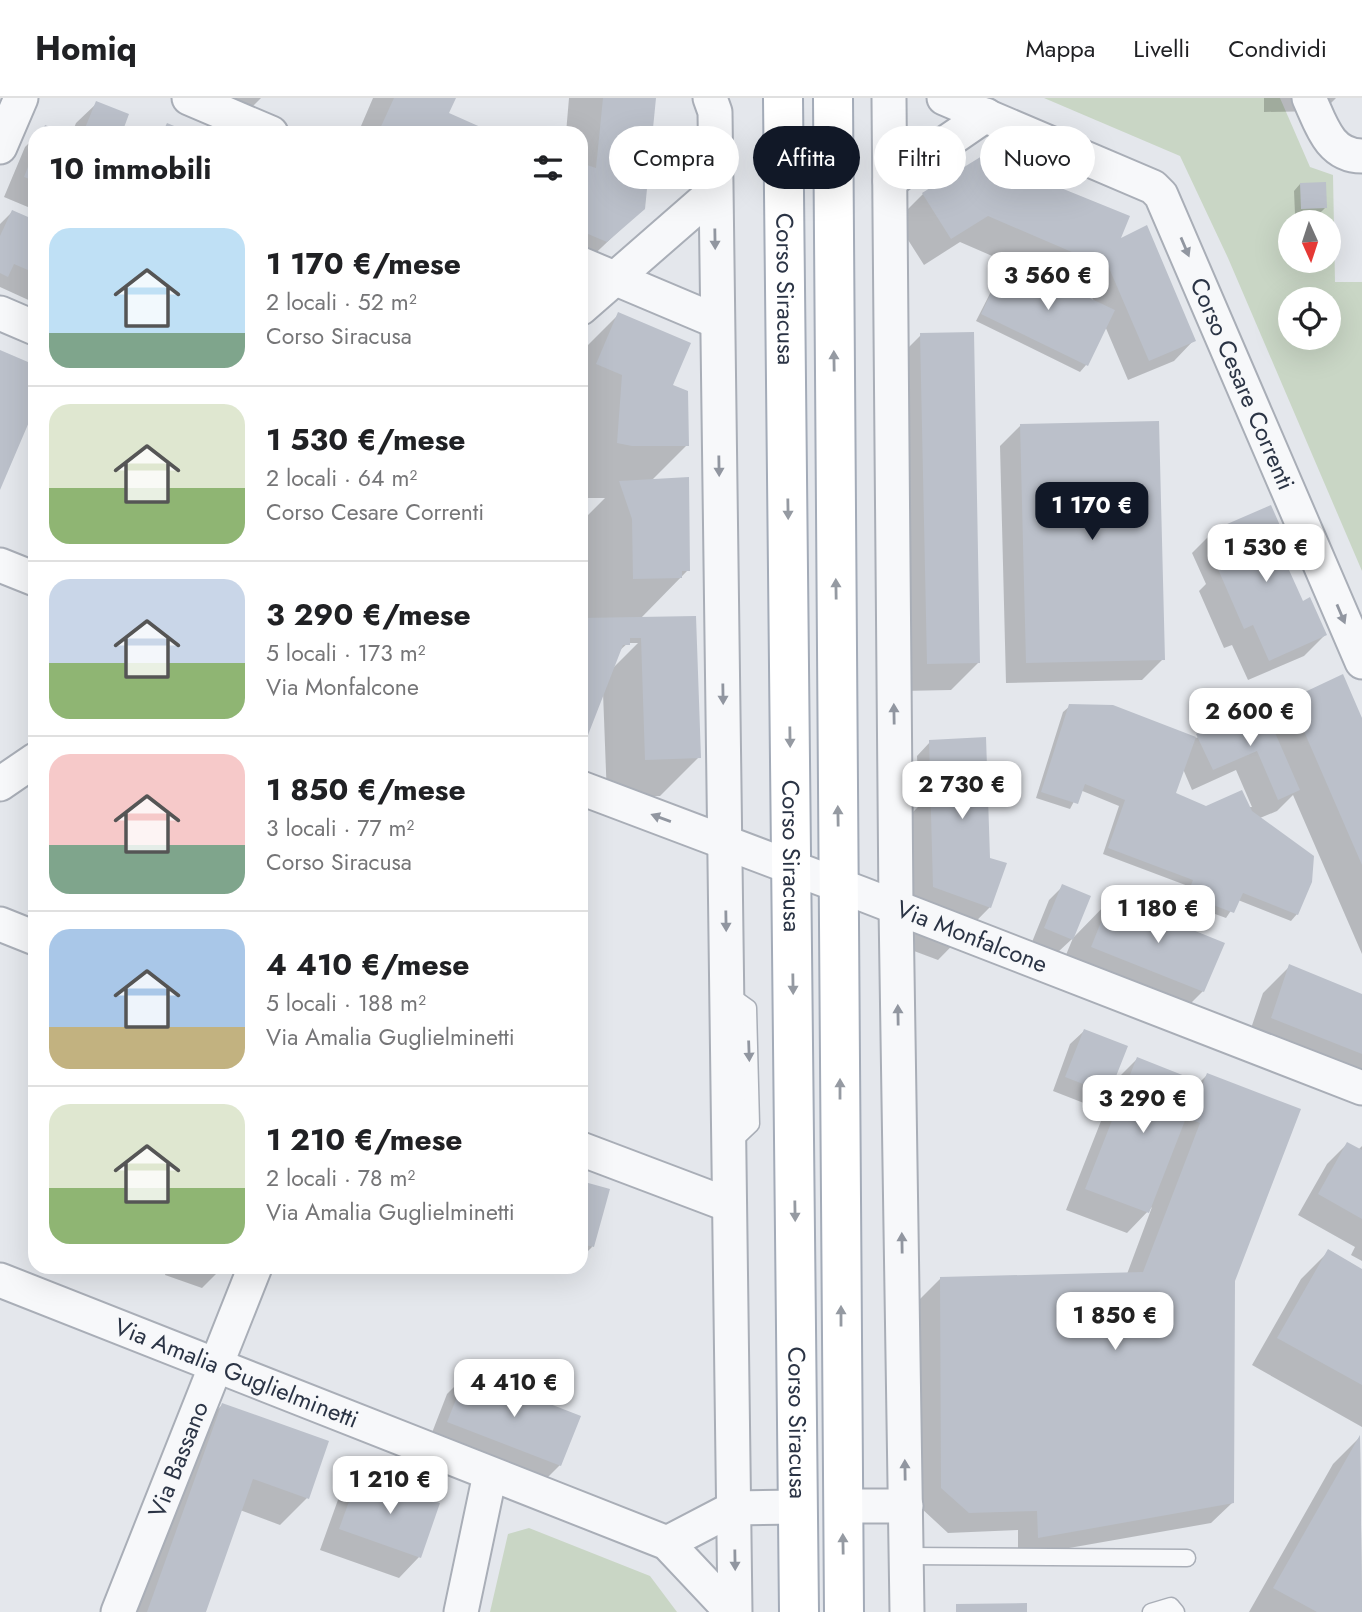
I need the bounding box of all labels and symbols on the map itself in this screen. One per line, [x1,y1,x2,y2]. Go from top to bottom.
north arrow [1278,210,1340,273]
street label: Corso Siracusa [767,213,804,365]
one-way arrow [709,228,721,250]
one-way arrow [1180,236,1191,257]
pin: 3 560 € [983,252,1113,312]
street label: Corso Cesare Correnti [1182,272,1304,495]
one-way arrow [828,350,840,372]
one-way arrow [713,456,724,478]
pin: 1 170 € [1027,482,1157,542]
one-way arrow [782,498,794,520]
pin: 1 530 € [1201,524,1331,584]
one-way arrow [830,578,842,600]
one-way arrow [1336,603,1347,624]
one-way arrow [717,683,729,705]
pin: 2 600 € [1185,688,1315,748]
one-way arrow [888,703,900,725]
one-way arrow [784,726,796,748]
pin: 2 730 € [897,762,1027,821]
street label: Corso Siracusa [773,780,810,932]
one-way arrow [832,805,844,827]
one-way arrow [651,812,672,823]
pin: 1 180 € [1093,886,1223,945]
street label: Via Monfalcone [891,891,1053,981]
one-way arrow [721,911,732,933]
one-way arrow [787,973,799,995]
one-way arrow [892,1004,904,1026]
one-way arrow [743,1040,754,1062]
pin: 3 290 € [1078,1076,1208,1135]
one-way arrow [834,1078,846,1100]
one-way arrow [789,1201,801,1223]
one-way arrow [896,1232,908,1254]
pin: 1 850 € [1050,1292,1180,1352]
one-way arrow [835,1305,847,1327]
street label: Via Amalia Guglielminetti [109,1309,364,1437]
street label: Corso Siracusa [779,1347,816,1499]
pin: 4 410 € [449,1360,579,1419]
street label: Via Bassano [139,1396,217,1523]
pin: 1 210 € [325,1456,455,1516]
one-way arrow [900,1459,911,1481]
one-way arrow [837,1533,849,1555]
one-way arrow [729,1549,741,1571]

